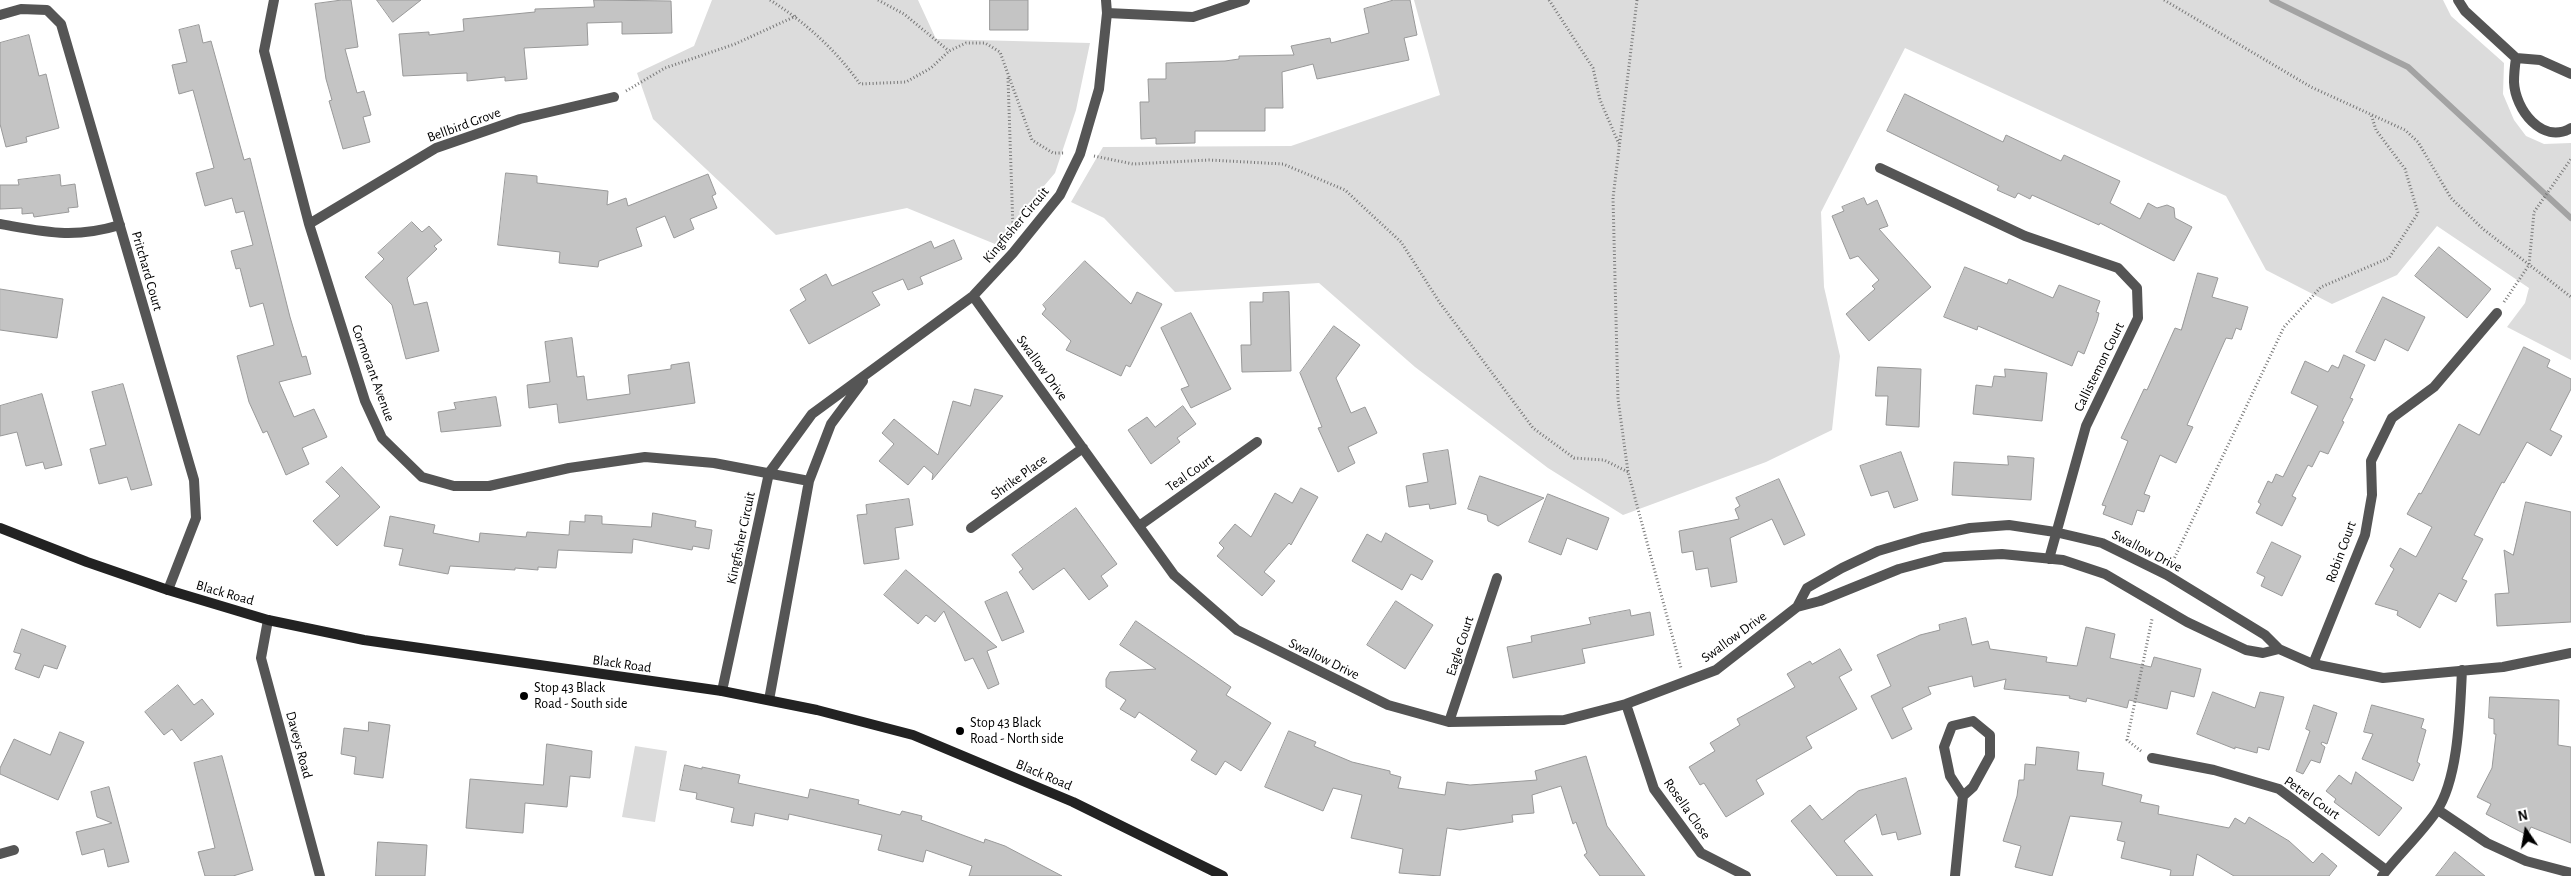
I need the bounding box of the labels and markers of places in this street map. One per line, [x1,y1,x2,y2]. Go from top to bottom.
place label: Stop 43 Black Road - South side [534,680,627,712]
marker: Stop 43 Black Road - South side [518,690,530,702]
place label: Stop 43 Black Road - North side [970,715,1064,748]
marker: Stop 43 Black Road - North side [954,725,966,737]

